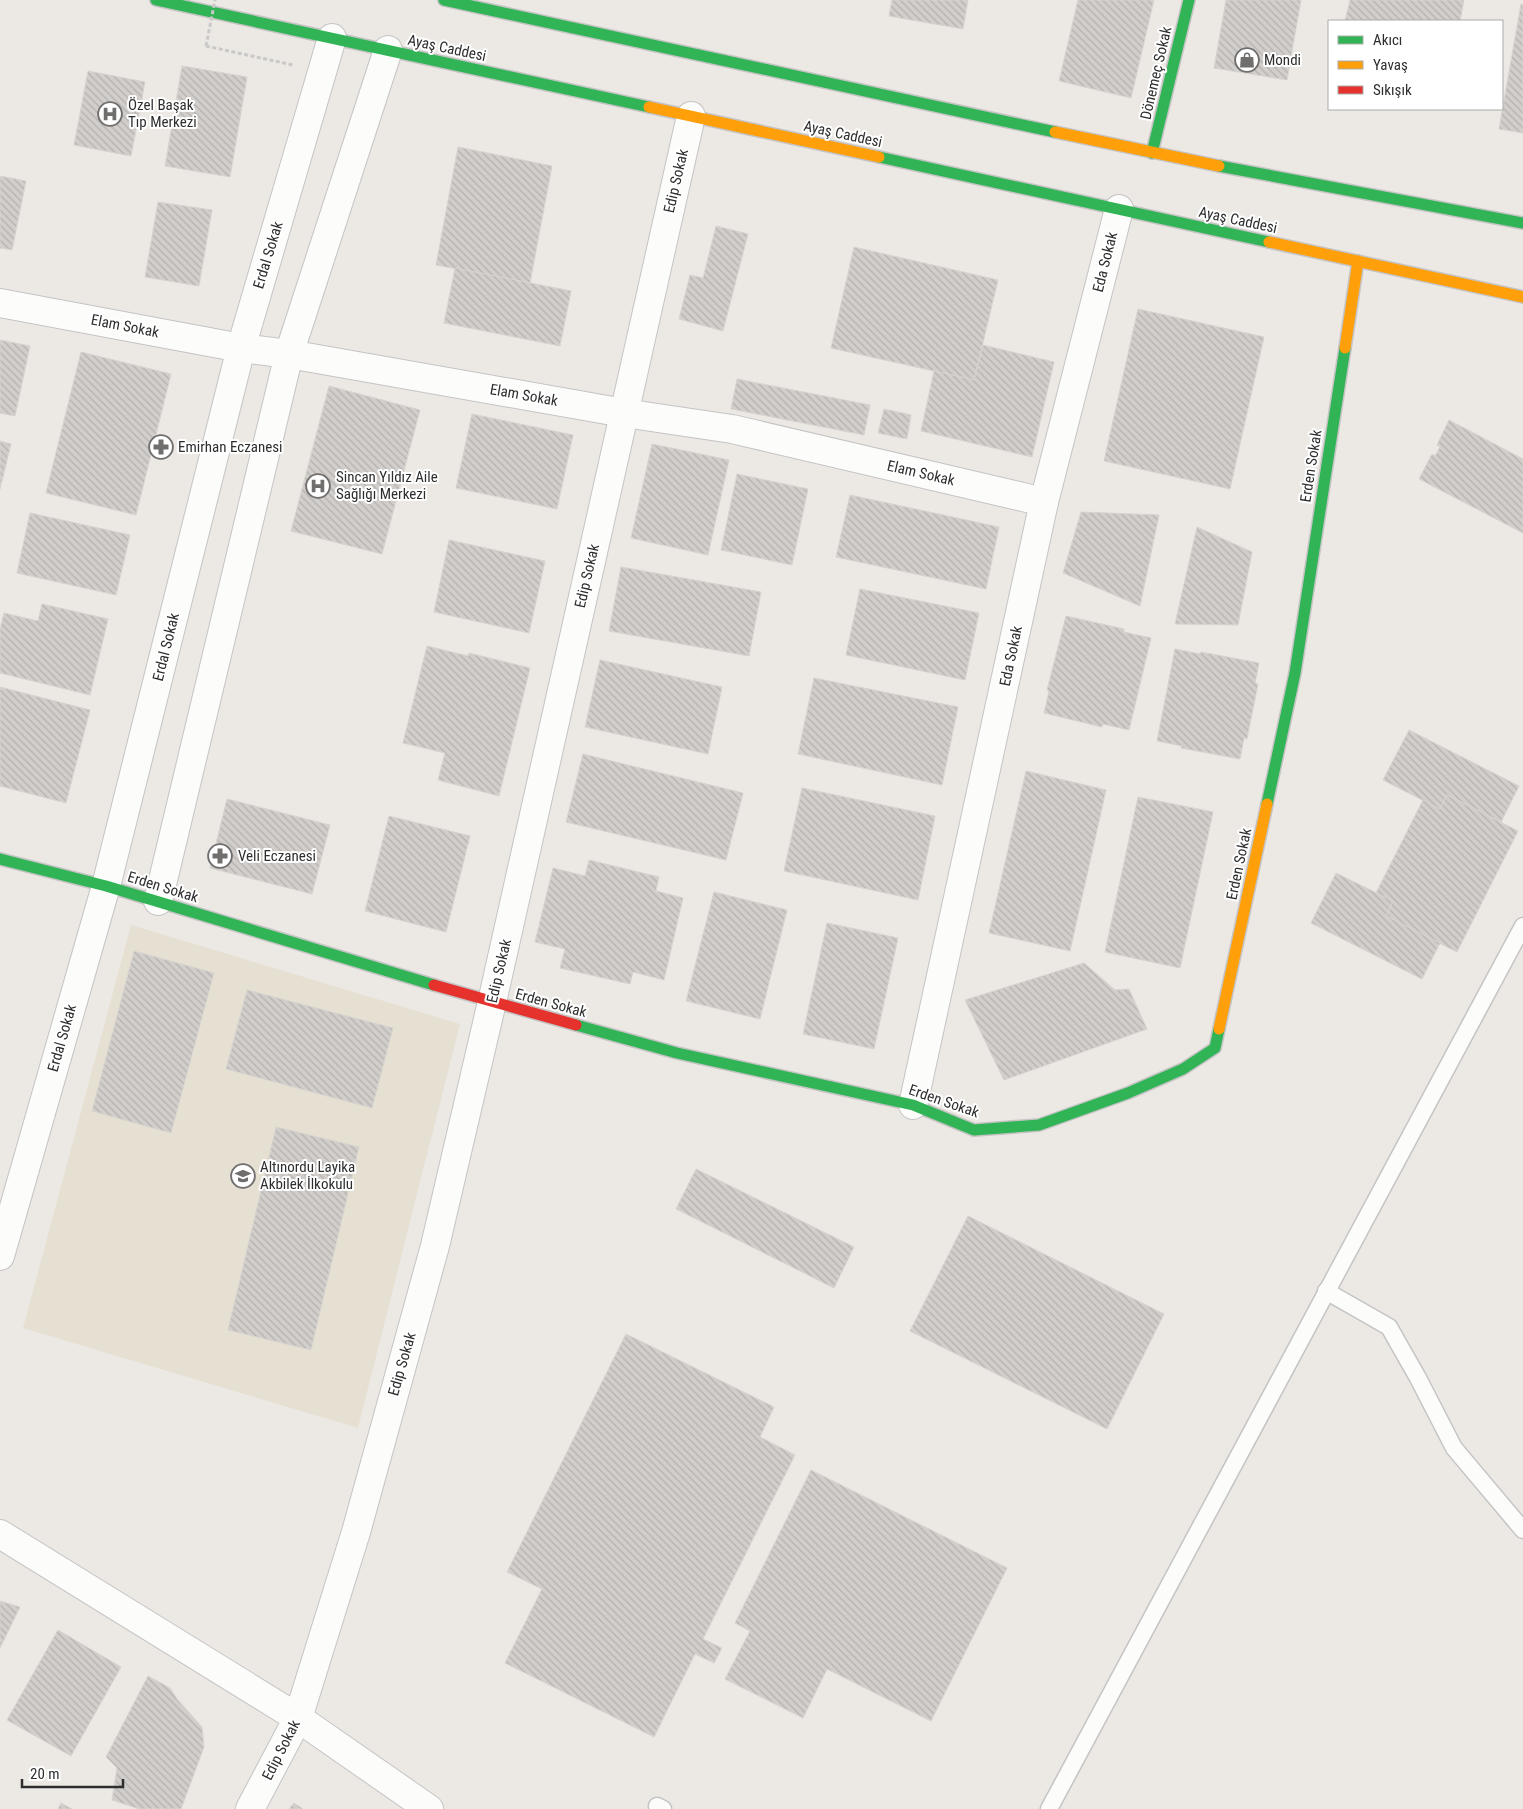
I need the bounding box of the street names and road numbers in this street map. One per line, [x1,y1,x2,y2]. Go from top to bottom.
street label: Dönemeç Sokak [1137,24,1176,121]
street label: Ayaş Caddesi [406,31,488,65]
street label: Ayaş Caddesi [802,117,884,151]
street label: Edip Sokak [660,147,692,215]
street label: Ayaş Caddesi [1197,203,1279,237]
street label: Erdal Sokak [249,219,287,291]
street label: Eda Sokak [1089,230,1121,294]
street label: Elam Sokak [89,311,161,341]
street label: Elam Sokak [489,380,560,410]
street label: Erden Sokak [1296,428,1326,504]
street label: Elam Sokak [885,456,957,490]
street label: Edip Sokak [571,542,603,610]
street label: Erdal Sokak [149,611,183,683]
street label: Eda Sokak [996,624,1026,688]
street label: Erden Sokak [1223,826,1255,902]
street label: Erden Sokak [125,868,201,906]
street label: Edip Sokak [483,937,515,1005]
street label: Erden Sokak [513,985,589,1021]
street label: Erdal Sokak [44,1002,80,1074]
street label: Erden Sokak [907,1081,982,1121]
street label: Edip Sokak [384,1330,420,1398]
street label: Edip Sokak [258,1717,304,1783]

